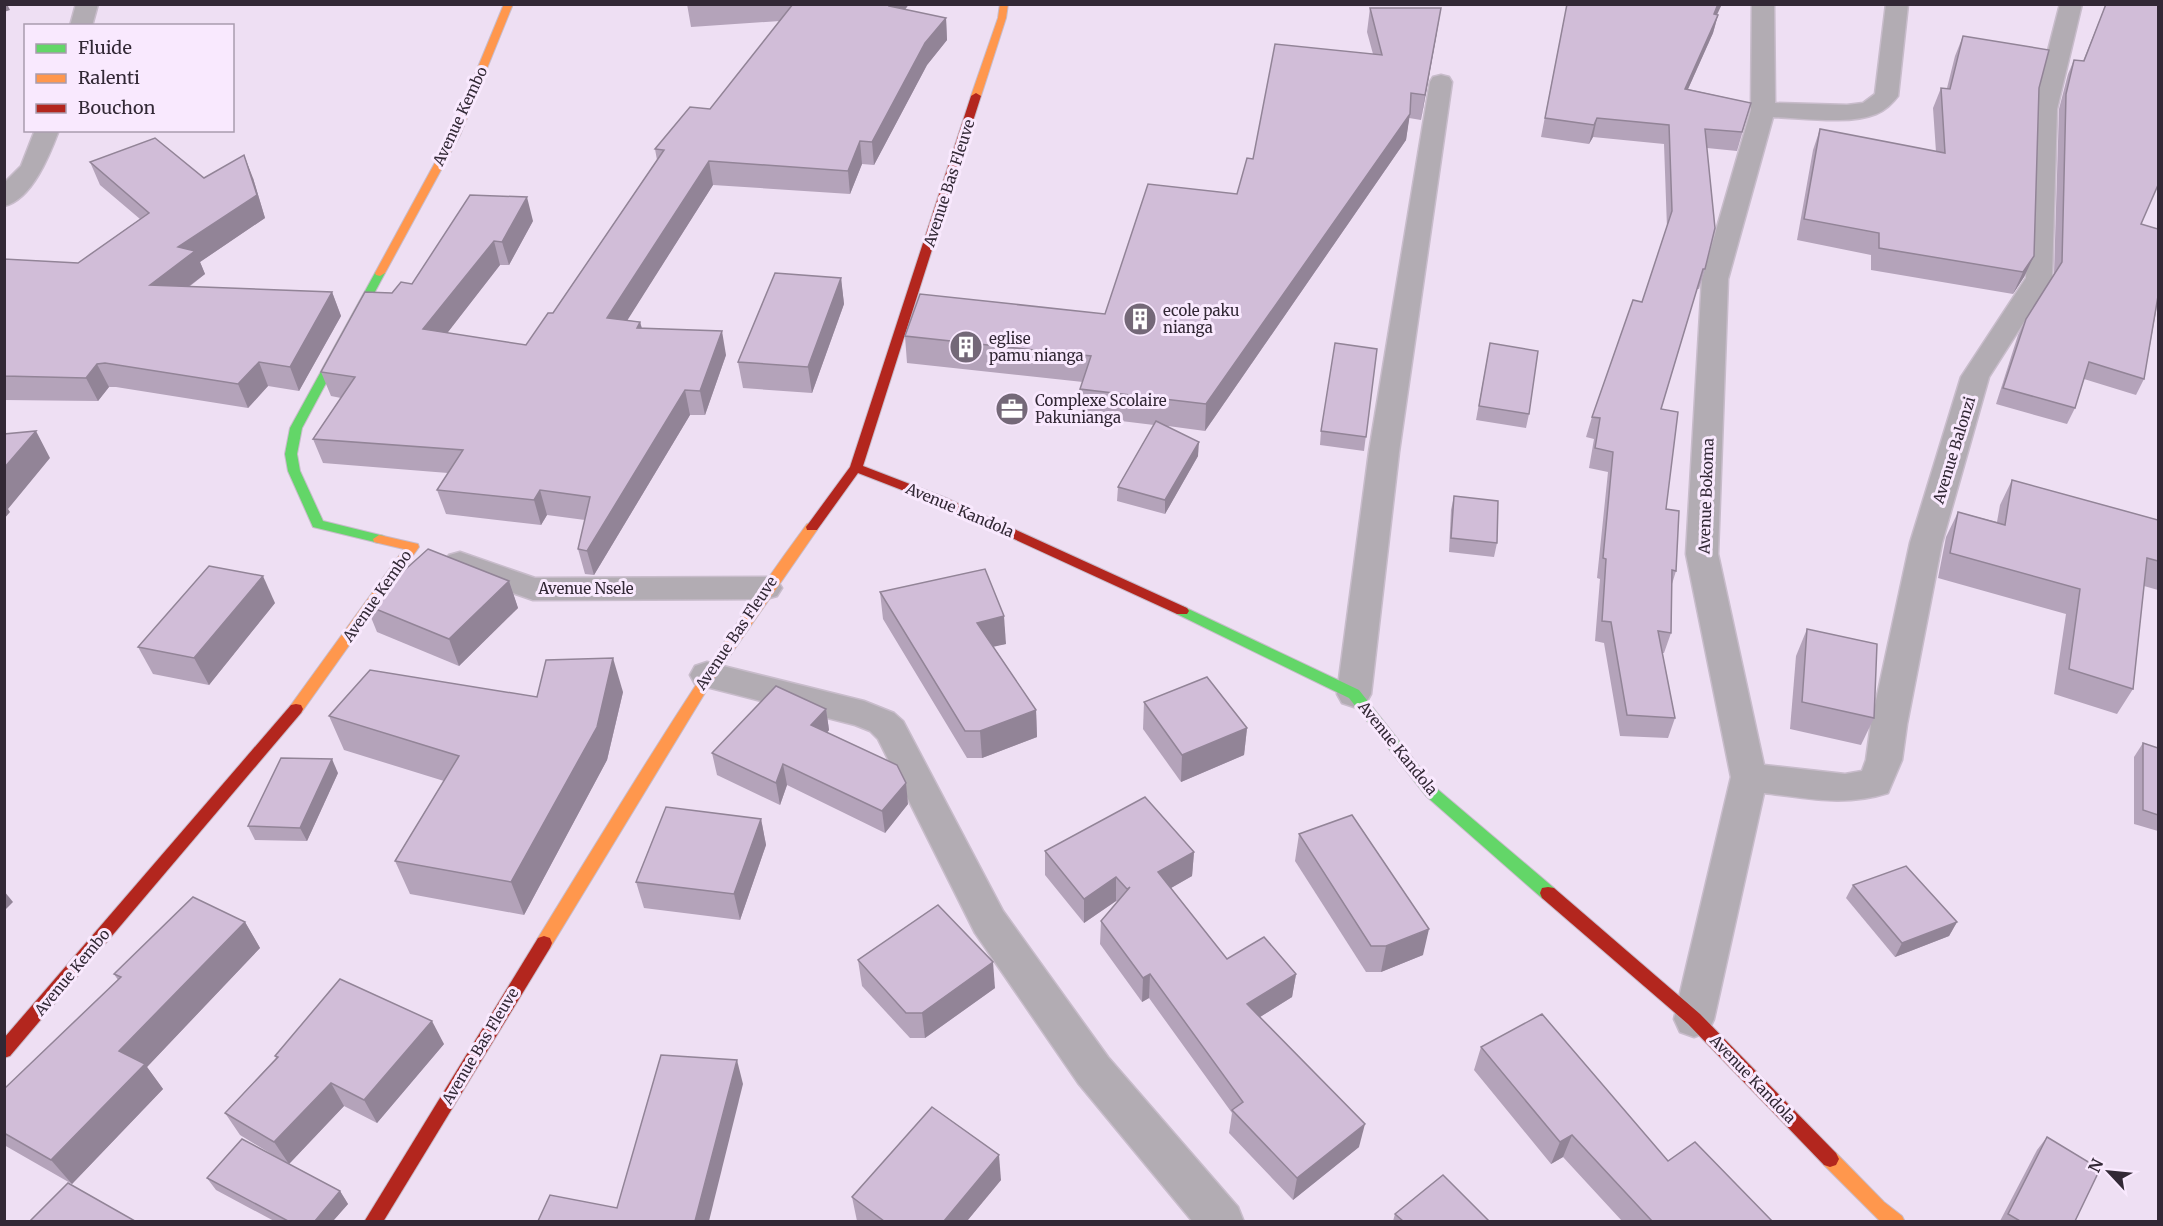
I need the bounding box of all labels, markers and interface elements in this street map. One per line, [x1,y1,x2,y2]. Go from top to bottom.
legend [24,24,234,132]
text: Fluide [78,36,132,59]
street label: Avenue Kembo [428,63,491,170]
text: Ralenti [78,66,140,89]
text: Bouchon [78,96,155,119]
street label: Avenue Bas Fleuve [919,117,979,250]
building icon: ecole paku nianga [1122,301,1158,337]
place label: ecole paku nianga [1163,301,1239,337]
building icon: eglise pamu nianga [948,329,984,365]
place label: eglise pamu nianga [989,329,1084,365]
office icon: Complexe Scolaire Pakunianga [994,391,1030,427]
place label: Complexe Scolaire Pakunianga [1035,391,1167,427]
street label: Avenue Balonzi [1928,394,1979,507]
street label: Avenue Bokoma [1694,438,1718,555]
street label: Avenue Kandola [902,478,1017,541]
street label: Avenue Kembo [338,546,416,646]
street label: Avenue Bas Fleuve [690,573,781,694]
street label: Avenue Nsele [537,579,634,598]
street label: Avenue Kandola [1354,696,1442,799]
street label: Avenue Kembo [30,925,114,1020]
street label: Avenue Bas Fleuve [437,984,522,1109]
street label: Avenue Kandola [1705,1030,1800,1127]
north arrow [2079,1142,2139,1202]
text: N [2084,1155,2107,1175]

